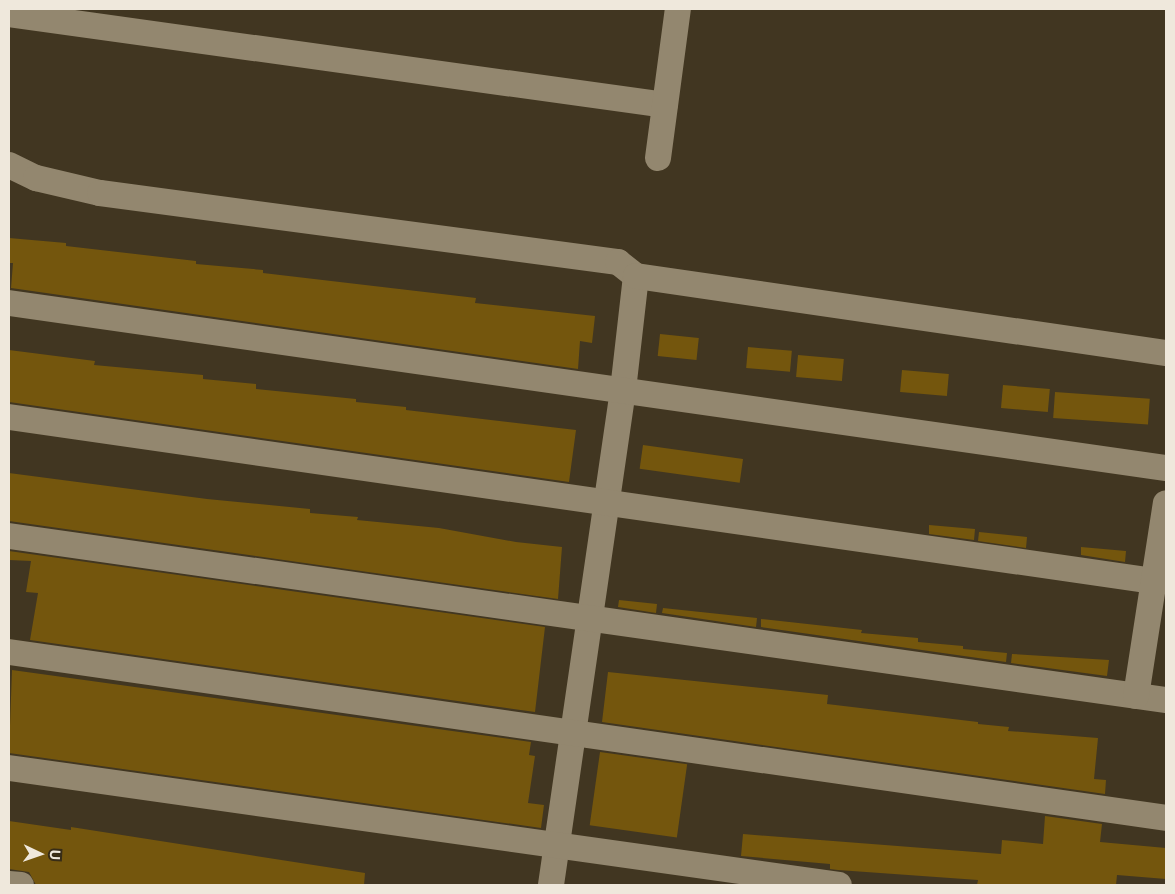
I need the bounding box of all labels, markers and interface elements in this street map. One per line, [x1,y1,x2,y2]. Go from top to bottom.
north arrow [15,829,65,879]
text: U [47,849,64,860]

